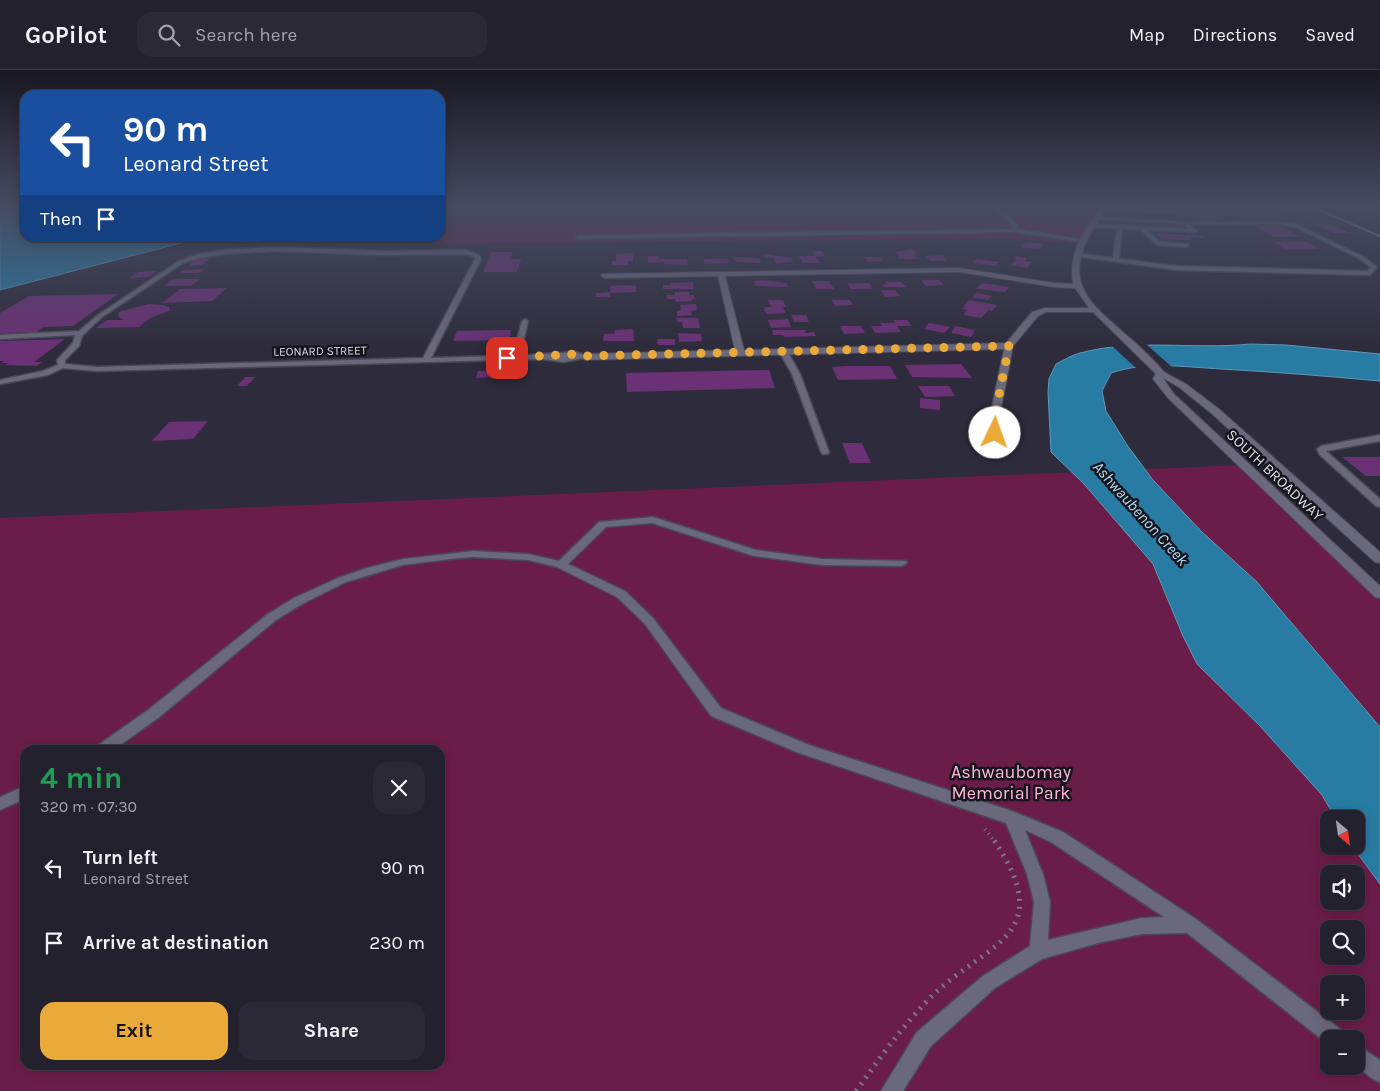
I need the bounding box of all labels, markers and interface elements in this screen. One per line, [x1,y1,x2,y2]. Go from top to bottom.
search box [137,12,487,57]
text: GoPilot [25,21,107,49]
icon: search [155,21,183,49]
text: Search here [195,24,297,46]
text: Map [1129,24,1165,46]
text: Directions [1193,24,1277,46]
text: Saved [1305,24,1355,46]
text: 90 m [123,109,209,150]
icon: left [40,110,105,175]
text: Leonard Street [123,151,269,177]
icon: arrive [92,205,120,233]
text: Then [40,208,82,230]
pin [486,337,528,379]
street label: LEONARD STREET [273,343,367,359]
icon: arrive [493,344,521,372]
position arrow [968,406,1020,458]
street label: SOUTH BROADWAY [1223,426,1328,525]
water label: Ashwaubenon Creek [1089,457,1193,570]
text: 4 min [40,760,122,796]
park label: Ashwaubomay Memorial Park [951,761,1072,804]
button: close [373,762,425,814]
text: 320 m · 07:30 [40,797,137,816]
north arrow [1320,810,1365,855]
map controls [1320,810,1365,1075]
text: Turn left [83,847,158,869]
icon: left [40,854,68,882]
text: 90 m [380,857,425,879]
button: sound [1320,865,1365,910]
text: Leonard Street [83,869,189,888]
button: search [1320,920,1365,965]
icon: arrive [40,929,68,957]
text: Arrive at destination [83,932,269,954]
text: 230 m [369,932,425,954]
button: + [1320,975,1365,1020]
button: Exit [40,1002,228,1060]
button: Share [238,1002,425,1060]
button: − [1320,1030,1365,1075]

